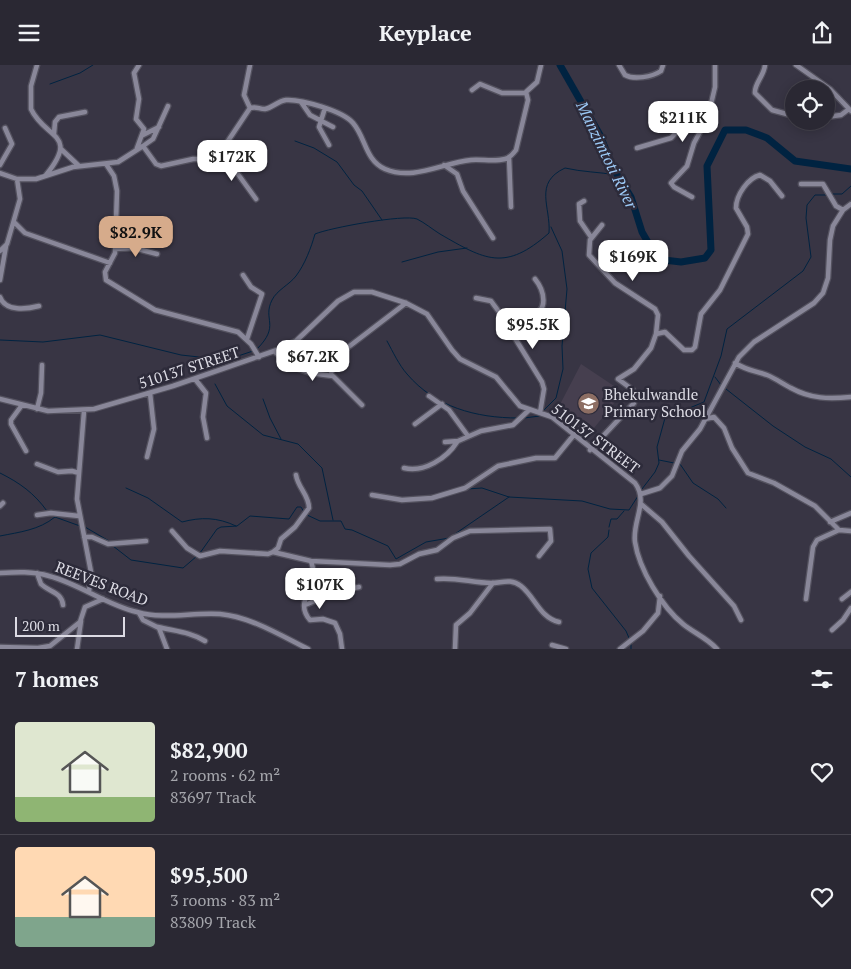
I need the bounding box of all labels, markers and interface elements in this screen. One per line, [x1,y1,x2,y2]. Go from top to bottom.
text: Keyplace [379,18,472,47]
icon: menu [15,19,43,47]
icon: share [808,19,836,47]
map controls [785,80,835,130]
button: locate [785,80,835,130]
water label: Manzimtoti River [571,97,643,213]
pin: $211K [648,101,718,143]
text: $211K [659,106,707,128]
pin: $172K [197,139,267,182]
text: $172K [208,145,256,167]
pin: $82.9K [95,215,177,258]
text: $82.9K [110,221,162,243]
pin: $169K [598,239,668,282]
text: $169K [609,245,657,267]
pin: $95.5K [492,307,574,350]
text: $95.5K [507,313,559,335]
pin: $67.2K [272,339,354,382]
street label: 510137 STREET [136,341,242,393]
text: $67.2K [287,345,339,367]
place label: Bhekulwandle Primary School [604,384,706,421]
school or university icon: Bhekulwandle Primary School [576,391,600,415]
street label: 510137 STREET [548,398,644,478]
street label: REEVES ROAD [53,556,151,610]
pin: $107K [285,567,355,610]
text: $107K [296,573,344,595]
scale bar [15,614,125,637]
text: 200 m [22,616,60,635]
text: 7 homes [15,665,99,693]
icon: filters [808,665,836,693]
text: $82,900 [170,736,248,764]
icon: home [55,742,115,802]
icon: heart [808,758,836,786]
text: 2 rooms · 62 m² [170,764,280,786]
text: 83697 Track [170,786,256,808]
text: $95,500 [170,861,248,889]
icon: home [55,867,115,927]
icon: heart [808,883,836,911]
text: 3 rooms · 83 m² [170,889,280,911]
text: 83809 Track [170,911,256,933]

